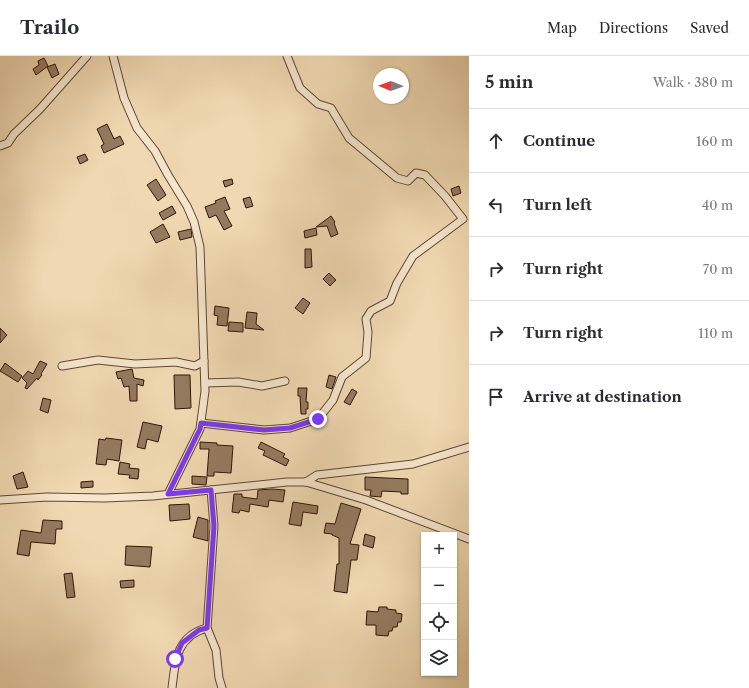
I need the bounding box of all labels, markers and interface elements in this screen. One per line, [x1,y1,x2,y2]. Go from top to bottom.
text: Trailo [20,16,79,39]
text: Map [547,19,577,37]
text: Directions [599,19,668,37]
text: Saved [690,19,729,37]
north arrow [373,68,409,104]
text: 5 min [485,72,533,92]
text: Walk · 380 m [653,74,733,90]
icon: ahead [485,130,507,152]
text: Continue [523,131,595,150]
text: 160 m [696,133,733,149]
icon: left [485,194,507,216]
text: Turn left [523,195,592,214]
text: 40 m [702,197,733,213]
icon: right [485,258,507,280]
text: Turn right [523,259,603,278]
text: 70 m [703,261,733,277]
icon: right [485,322,507,344]
text: Turn right [523,323,603,342]
text: 110 m [698,325,733,341]
icon: arrive [485,386,507,408]
text: Arrive at destination [523,387,682,406]
route end [309,410,327,428]
map controls [421,532,457,676]
button: + [421,532,457,568]
button: − [421,568,457,604]
button: locate [421,604,457,640]
button: layers [421,640,457,676]
route start [166,650,184,668]

